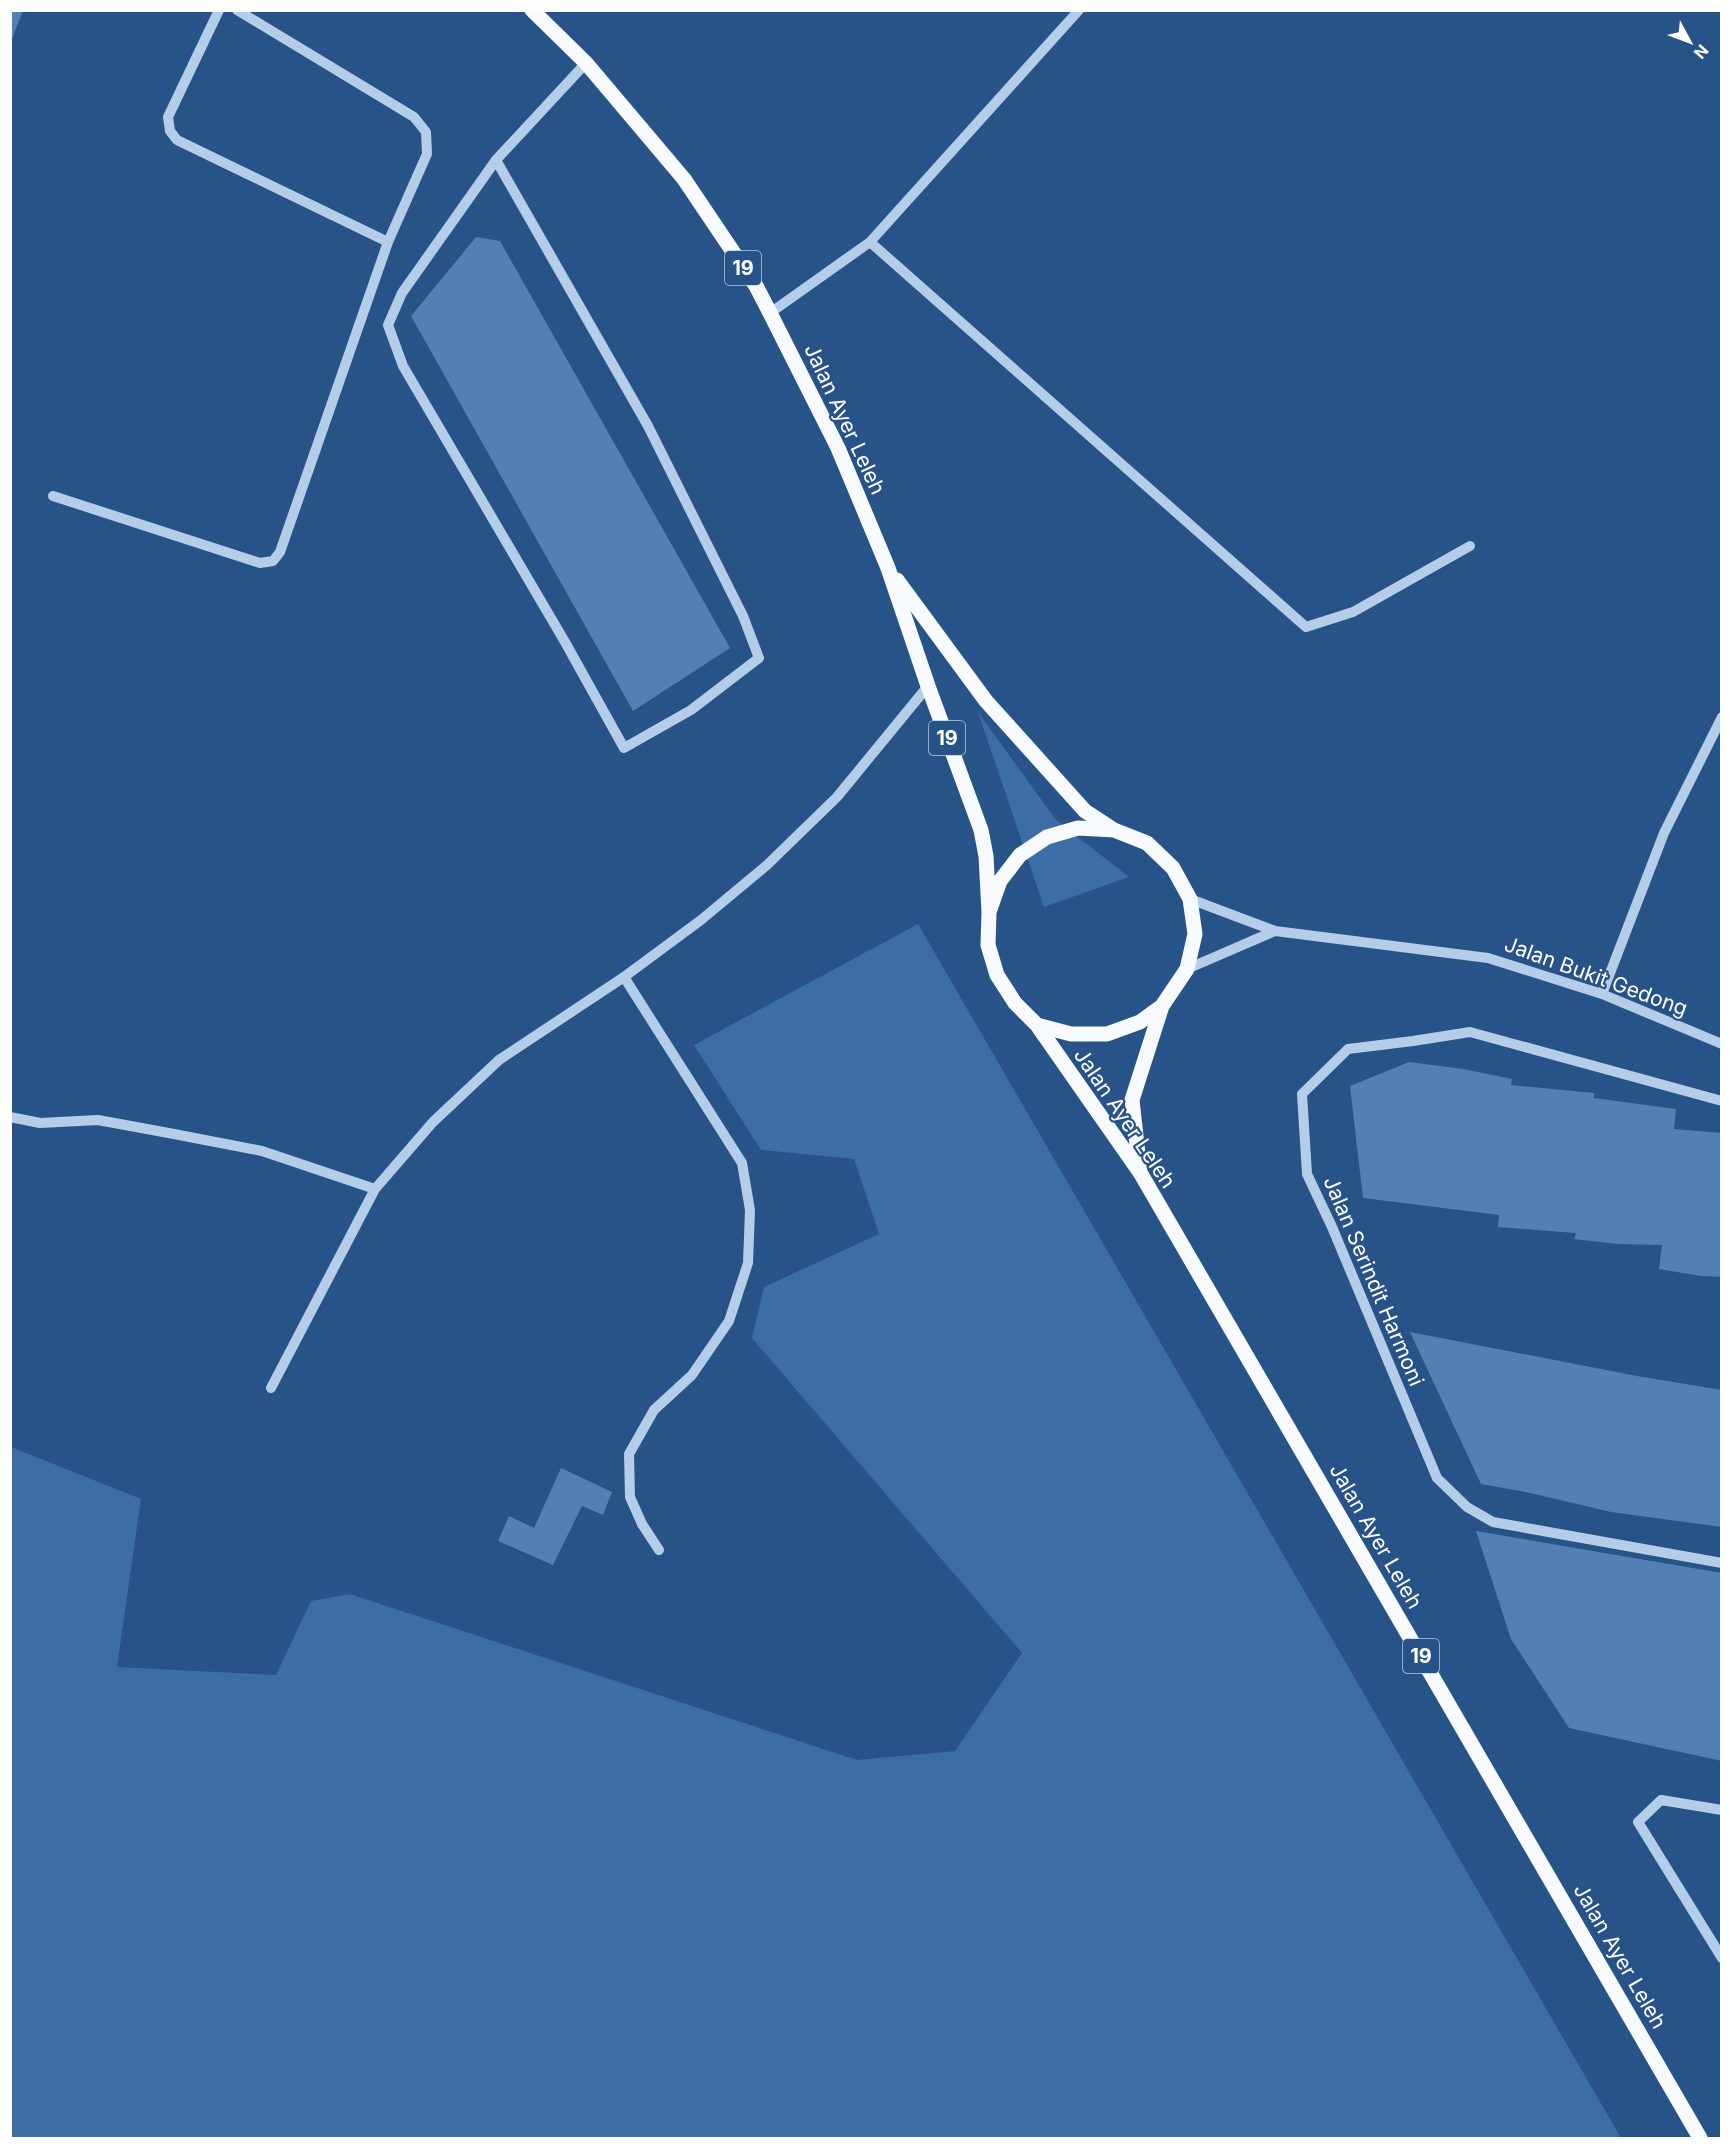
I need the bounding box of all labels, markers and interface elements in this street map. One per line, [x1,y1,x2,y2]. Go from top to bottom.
north arrow [1660,12,1720,72]
text: N [1690,41,1713,63]
road number: 19 [725,251,761,285]
street label: Jalan Ayer Leleh [799,340,891,498]
road number: 19 [929,721,965,755]
street label: Jalan Bukit Gedong [1501,931,1691,1021]
street label: Jalan Ayer Leleh [1069,1043,1181,1193]
street label: Jalan Serindit Harmoni [1318,1172,1430,1390]
street label: Jalan Ayer Leleh [1324,1459,1428,1613]
road number: 19 [1403,1639,1439,1673]
street label: Jalan Ayer Leleh [1568,1879,1672,2033]

